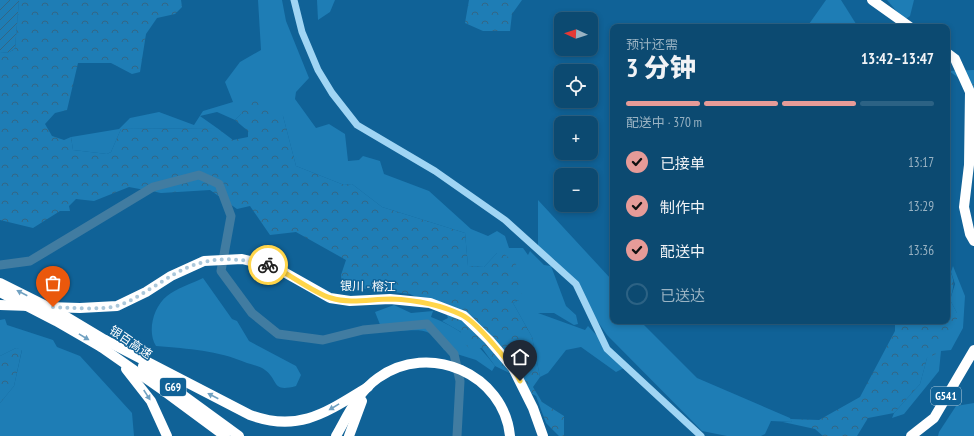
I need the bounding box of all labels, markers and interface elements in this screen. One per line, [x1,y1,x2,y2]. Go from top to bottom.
north arrow [554,12,598,56]
map controls [554,12,598,212]
text: 预计还需 [626,36,678,53]
text: 13:42–13:47 [861,49,934,68]
text: 3 分钟 [626,51,696,84]
button: locate [554,64,598,108]
text: 配送中 · 370 m [626,114,702,131]
button: + [554,116,598,160]
icon: check [626,151,648,173]
text: 已接单 [660,154,705,173]
text: 13:17 [908,154,934,171]
button: − [554,168,598,212]
icon: check [626,195,648,217]
text: 制作中 [660,198,705,217]
text: 13:29 [908,198,934,215]
icon: check [626,239,648,261]
text: 配送中 [660,242,705,261]
text: 13:36 [908,242,934,259]
courier [248,245,288,285]
icon: bike [257,254,279,276]
pin [36,266,70,307]
icon: bag [42,272,64,294]
street label: 银川 - 榕江 [340,278,396,294]
text: 已送达 [660,286,705,305]
one-way arrow [16,290,28,297]
street label: 银百高速 [107,322,155,362]
one-way arrow [78,333,90,340]
pin [503,340,537,381]
icon: home [509,346,531,368]
road number: G69 [160,378,186,396]
road number: G541 [931,387,961,405]
one-way arrow [143,389,150,401]
one-way arrow [207,393,219,399]
one-way arrow [328,404,340,411]

